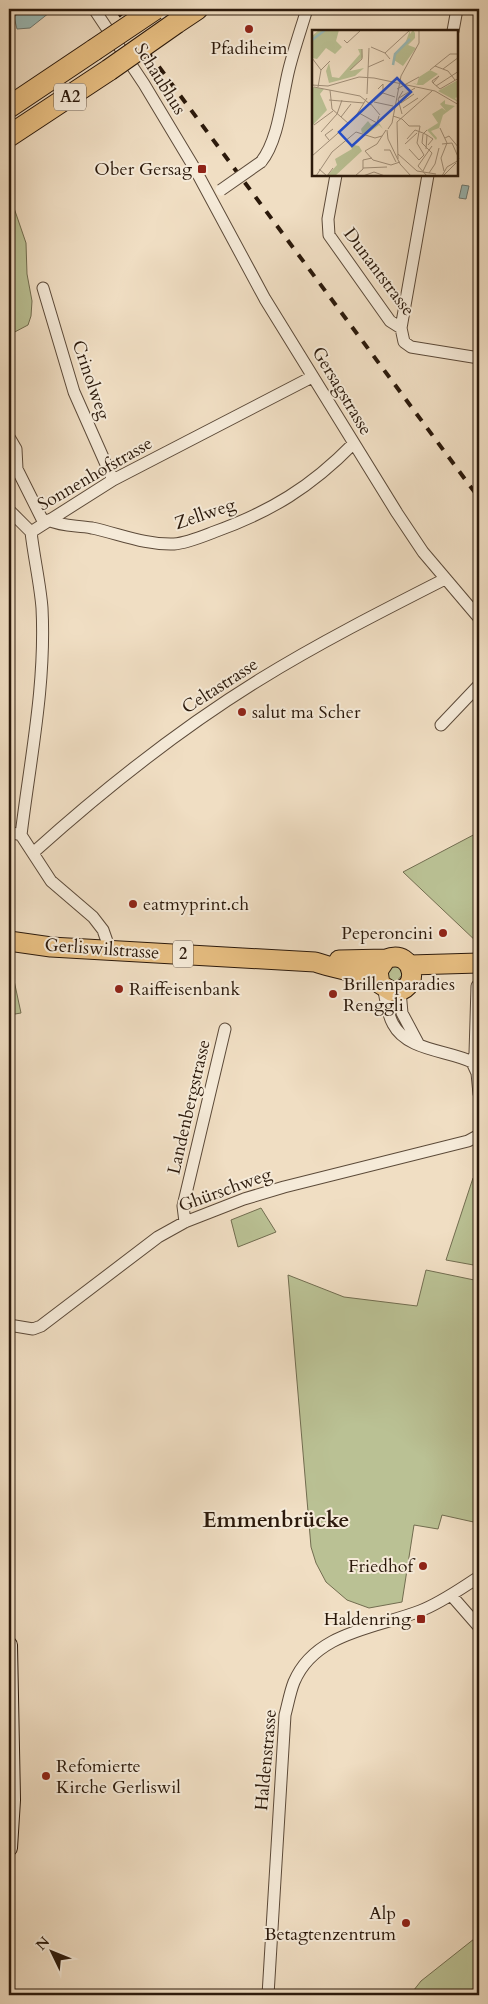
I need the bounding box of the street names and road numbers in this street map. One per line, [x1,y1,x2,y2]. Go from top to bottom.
street label: Schaubhus [128,38,192,120]
road number: A2 [54,84,86,110]
street label: Dunantstrasse [338,223,420,321]
street label: Crinolweg [66,337,117,424]
street label: Gersagstrasse [306,342,378,440]
street label: Sonnenhofstrasse [33,431,157,517]
street label: Zellweg [171,492,240,536]
street label: Celtastrasse [177,652,263,720]
street label: Gerliswilstrasse [44,933,160,965]
road number: 2 [173,941,193,968]
street label: Landenbergstrasse [161,1037,217,1177]
street label: Ghürschweg [175,1161,276,1218]
street label: Haldenstrasse [249,1708,283,1812]

